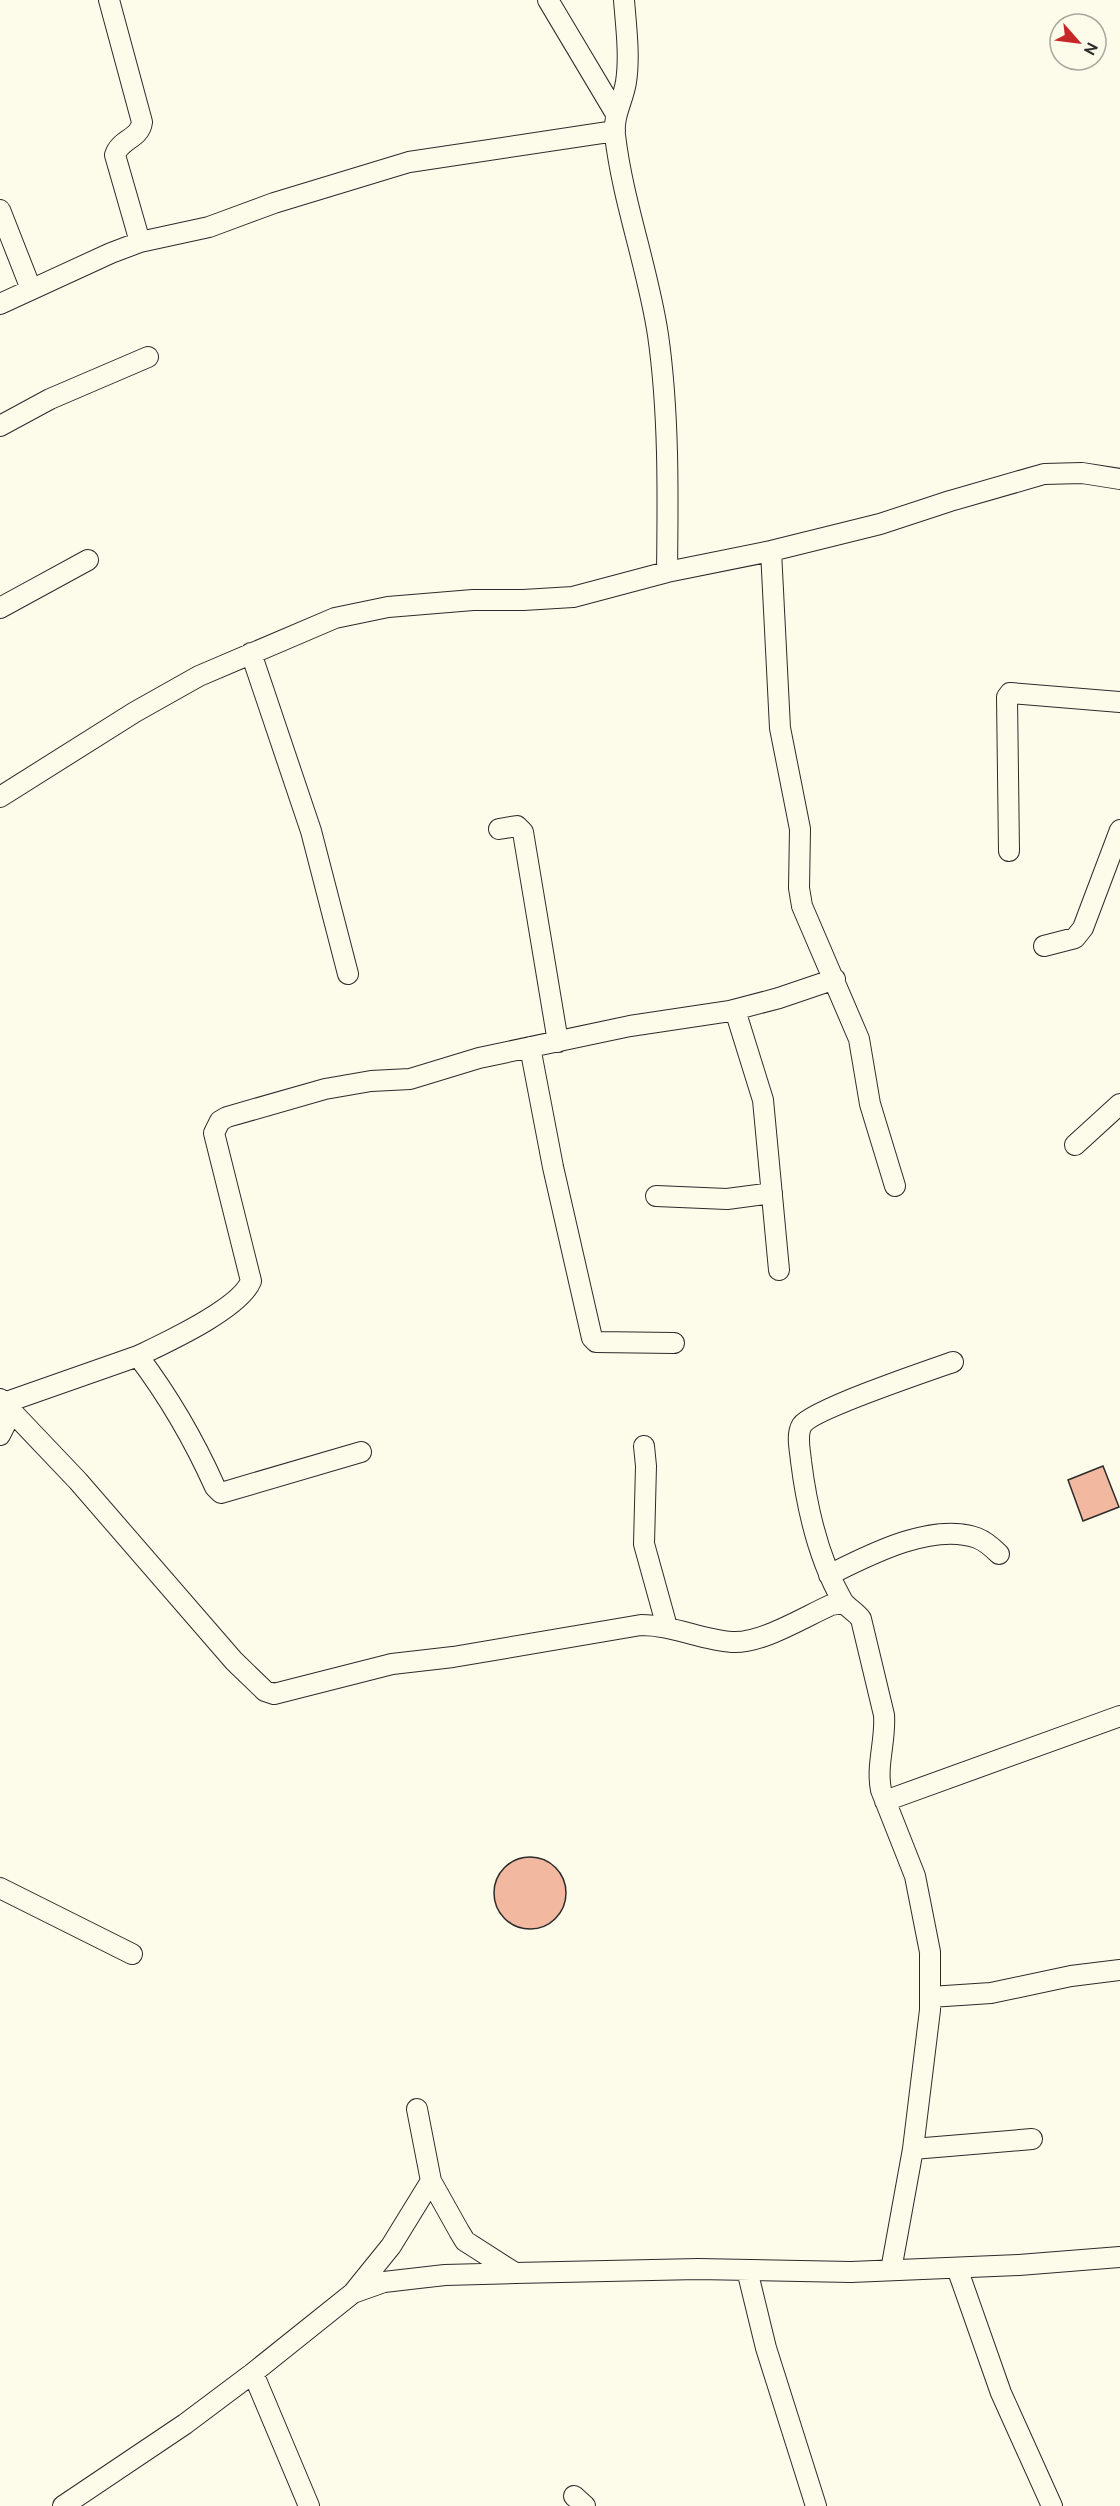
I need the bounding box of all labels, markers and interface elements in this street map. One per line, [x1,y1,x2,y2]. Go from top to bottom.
north arrow [1048,12,1108,72]
text: N [1080,40,1102,59]

